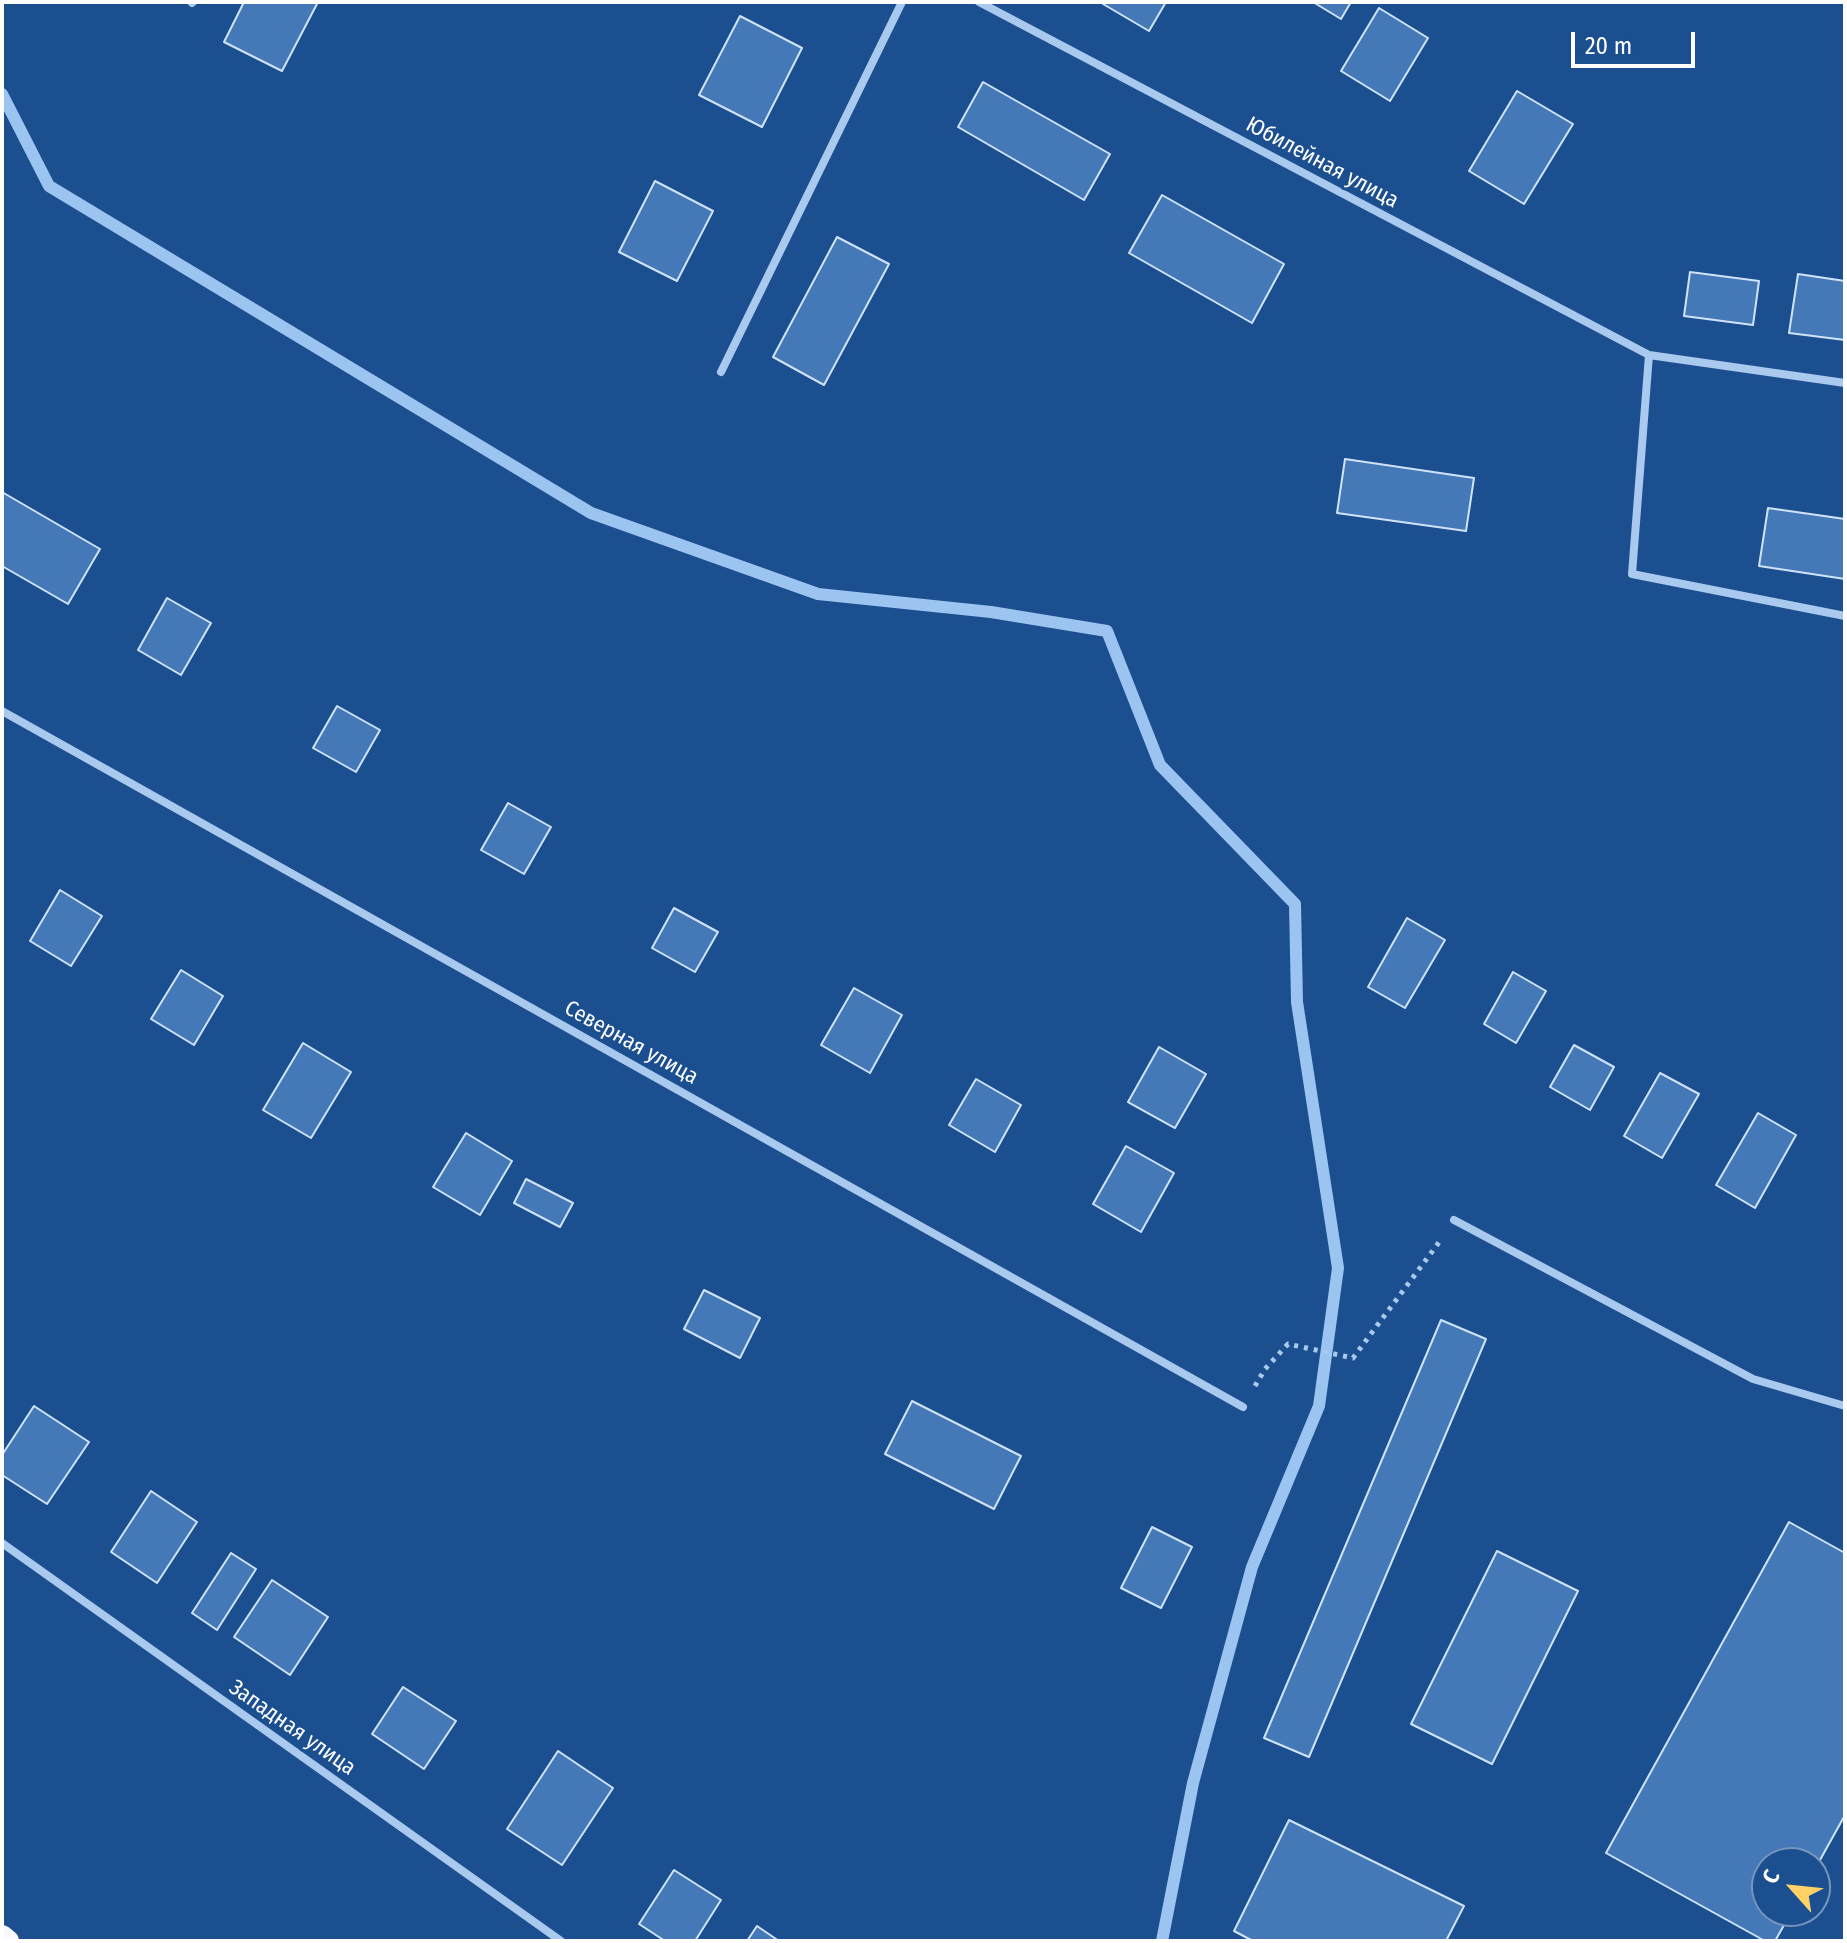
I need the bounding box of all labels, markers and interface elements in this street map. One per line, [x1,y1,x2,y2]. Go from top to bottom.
scale bar [1575,16,1699,66]
text: 20 m [1585,32,1632,60]
street label: Юбилейная улица [1241,112,1403,214]
street label: Северная улица [560,995,702,1091]
street label: Западная улица [224,1675,360,1781]
north arrow [1751,1847,1831,1927]
text: С [1756,1866,1786,1888]

